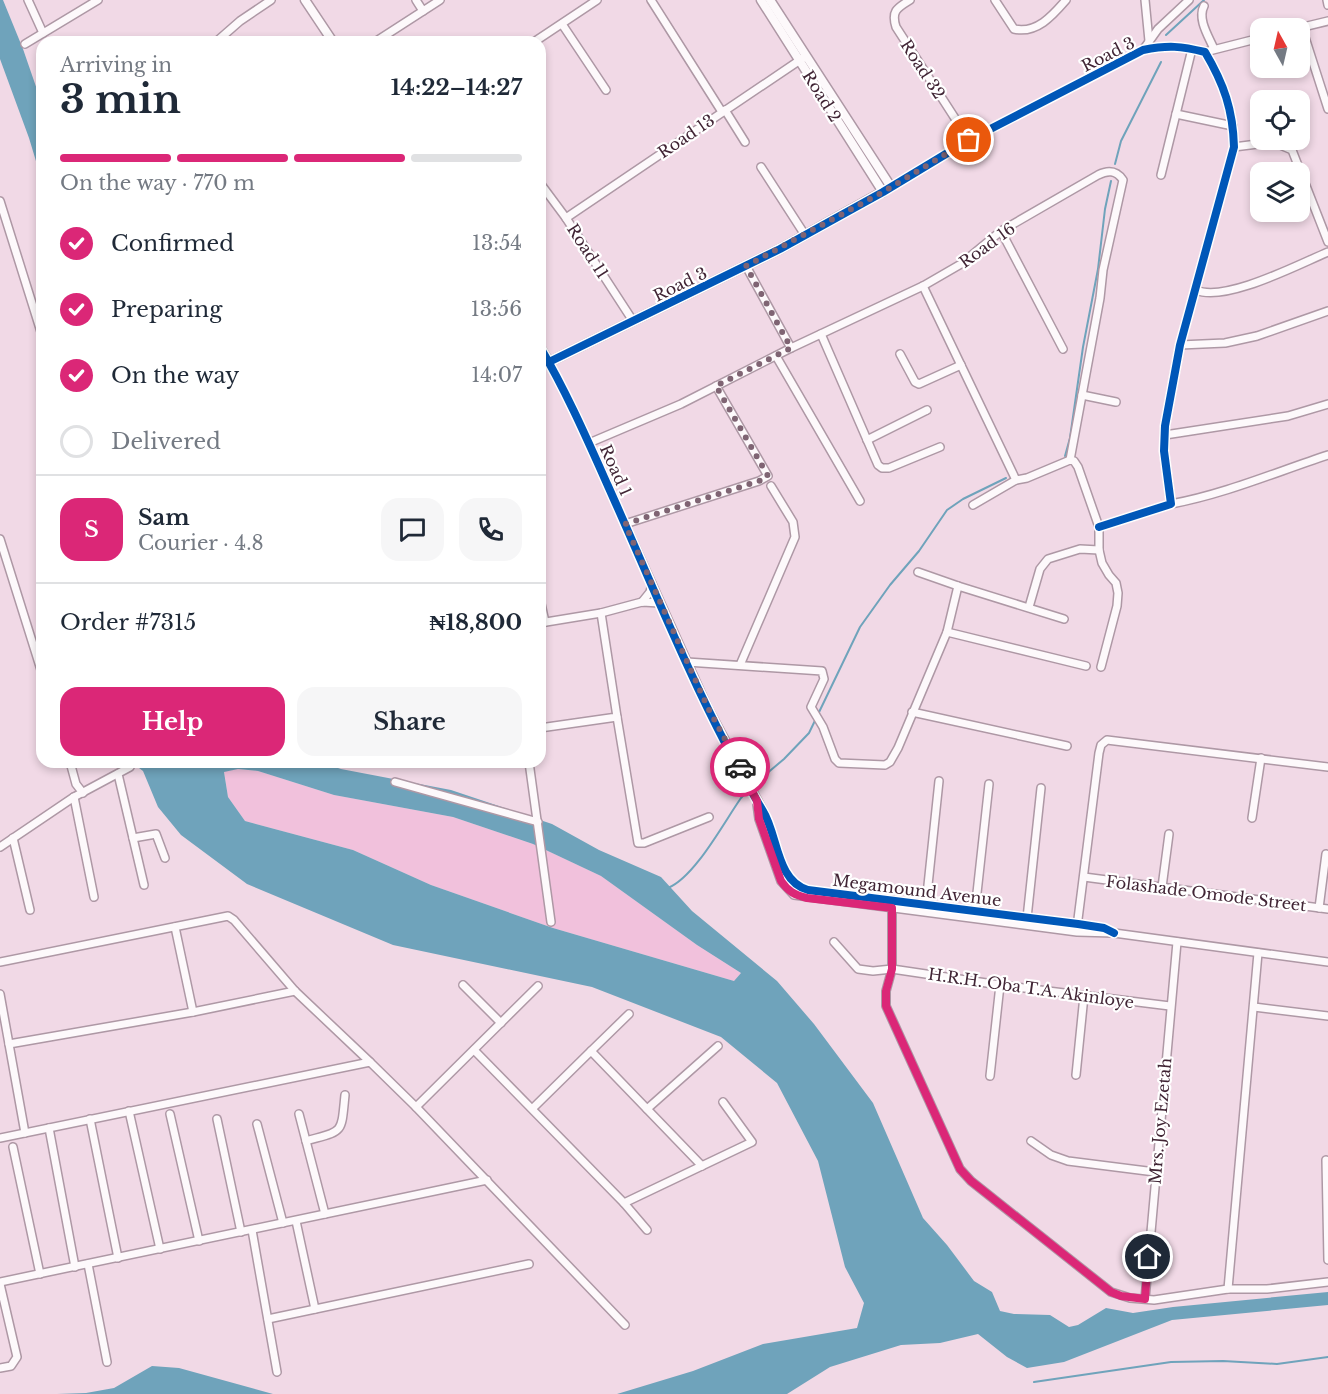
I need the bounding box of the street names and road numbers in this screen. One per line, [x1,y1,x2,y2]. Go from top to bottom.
street label: Road 3 [1078,32,1138,76]
street label: Road 32 [896,36,950,102]
street label: Road 2 [798,67,846,125]
street label: Road 13 [654,110,718,162]
street label: Road 16 [955,218,1019,272]
street label: Road 11 [563,220,613,282]
street label: Road 3 [650,263,710,305]
street label: Road 1 [596,441,636,499]
street label: Megamound Avenue [832,870,1002,910]
street label: Folashade Omode Street [1105,871,1307,915]
street label: H.R.H. Oba T.A. Akinloye [927,964,1135,1012]
street label: Mrs. Joy Ezetah [1144,1057,1176,1185]

